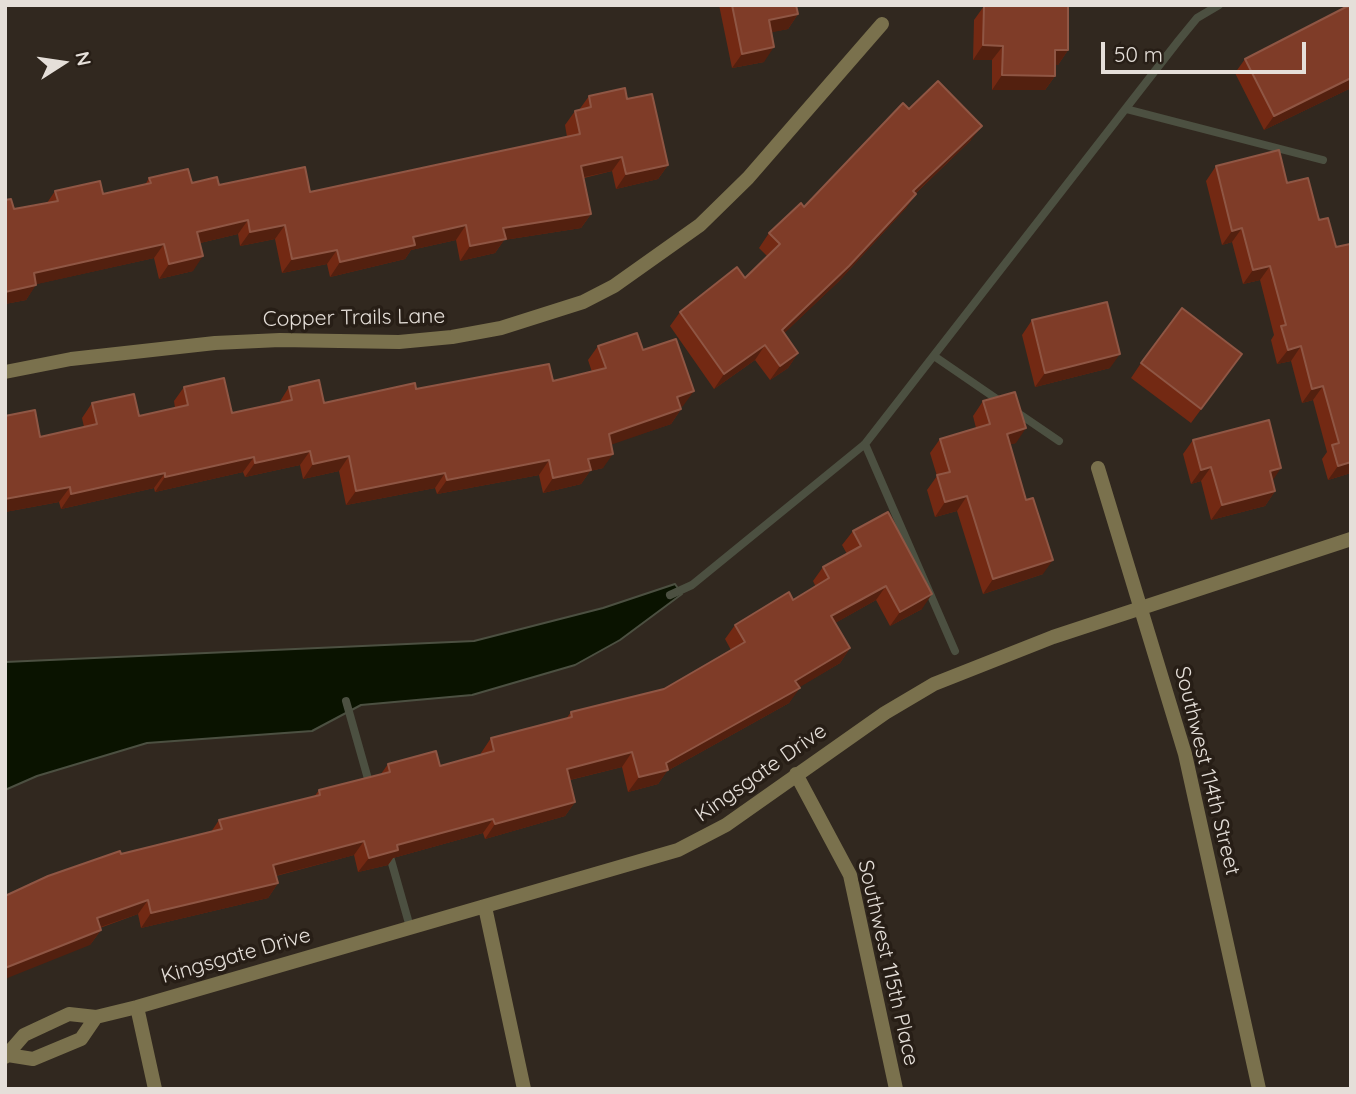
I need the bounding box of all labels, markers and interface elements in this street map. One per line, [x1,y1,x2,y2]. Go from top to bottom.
north arrow [28,28,98,98]
scale bar [1104,28,1309,72]
text: 50 m [1114,41,1163,67]
text: N [70,49,97,68]
street label: Copper Trails Lane [263,304,445,332]
street label: Southwest 114th Street [1169,664,1245,878]
street label: Kingsgate Drive [691,718,831,828]
street label: Southwest 115th Place [852,858,924,1068]
street label: Kingsgate Drive [158,923,314,989]

